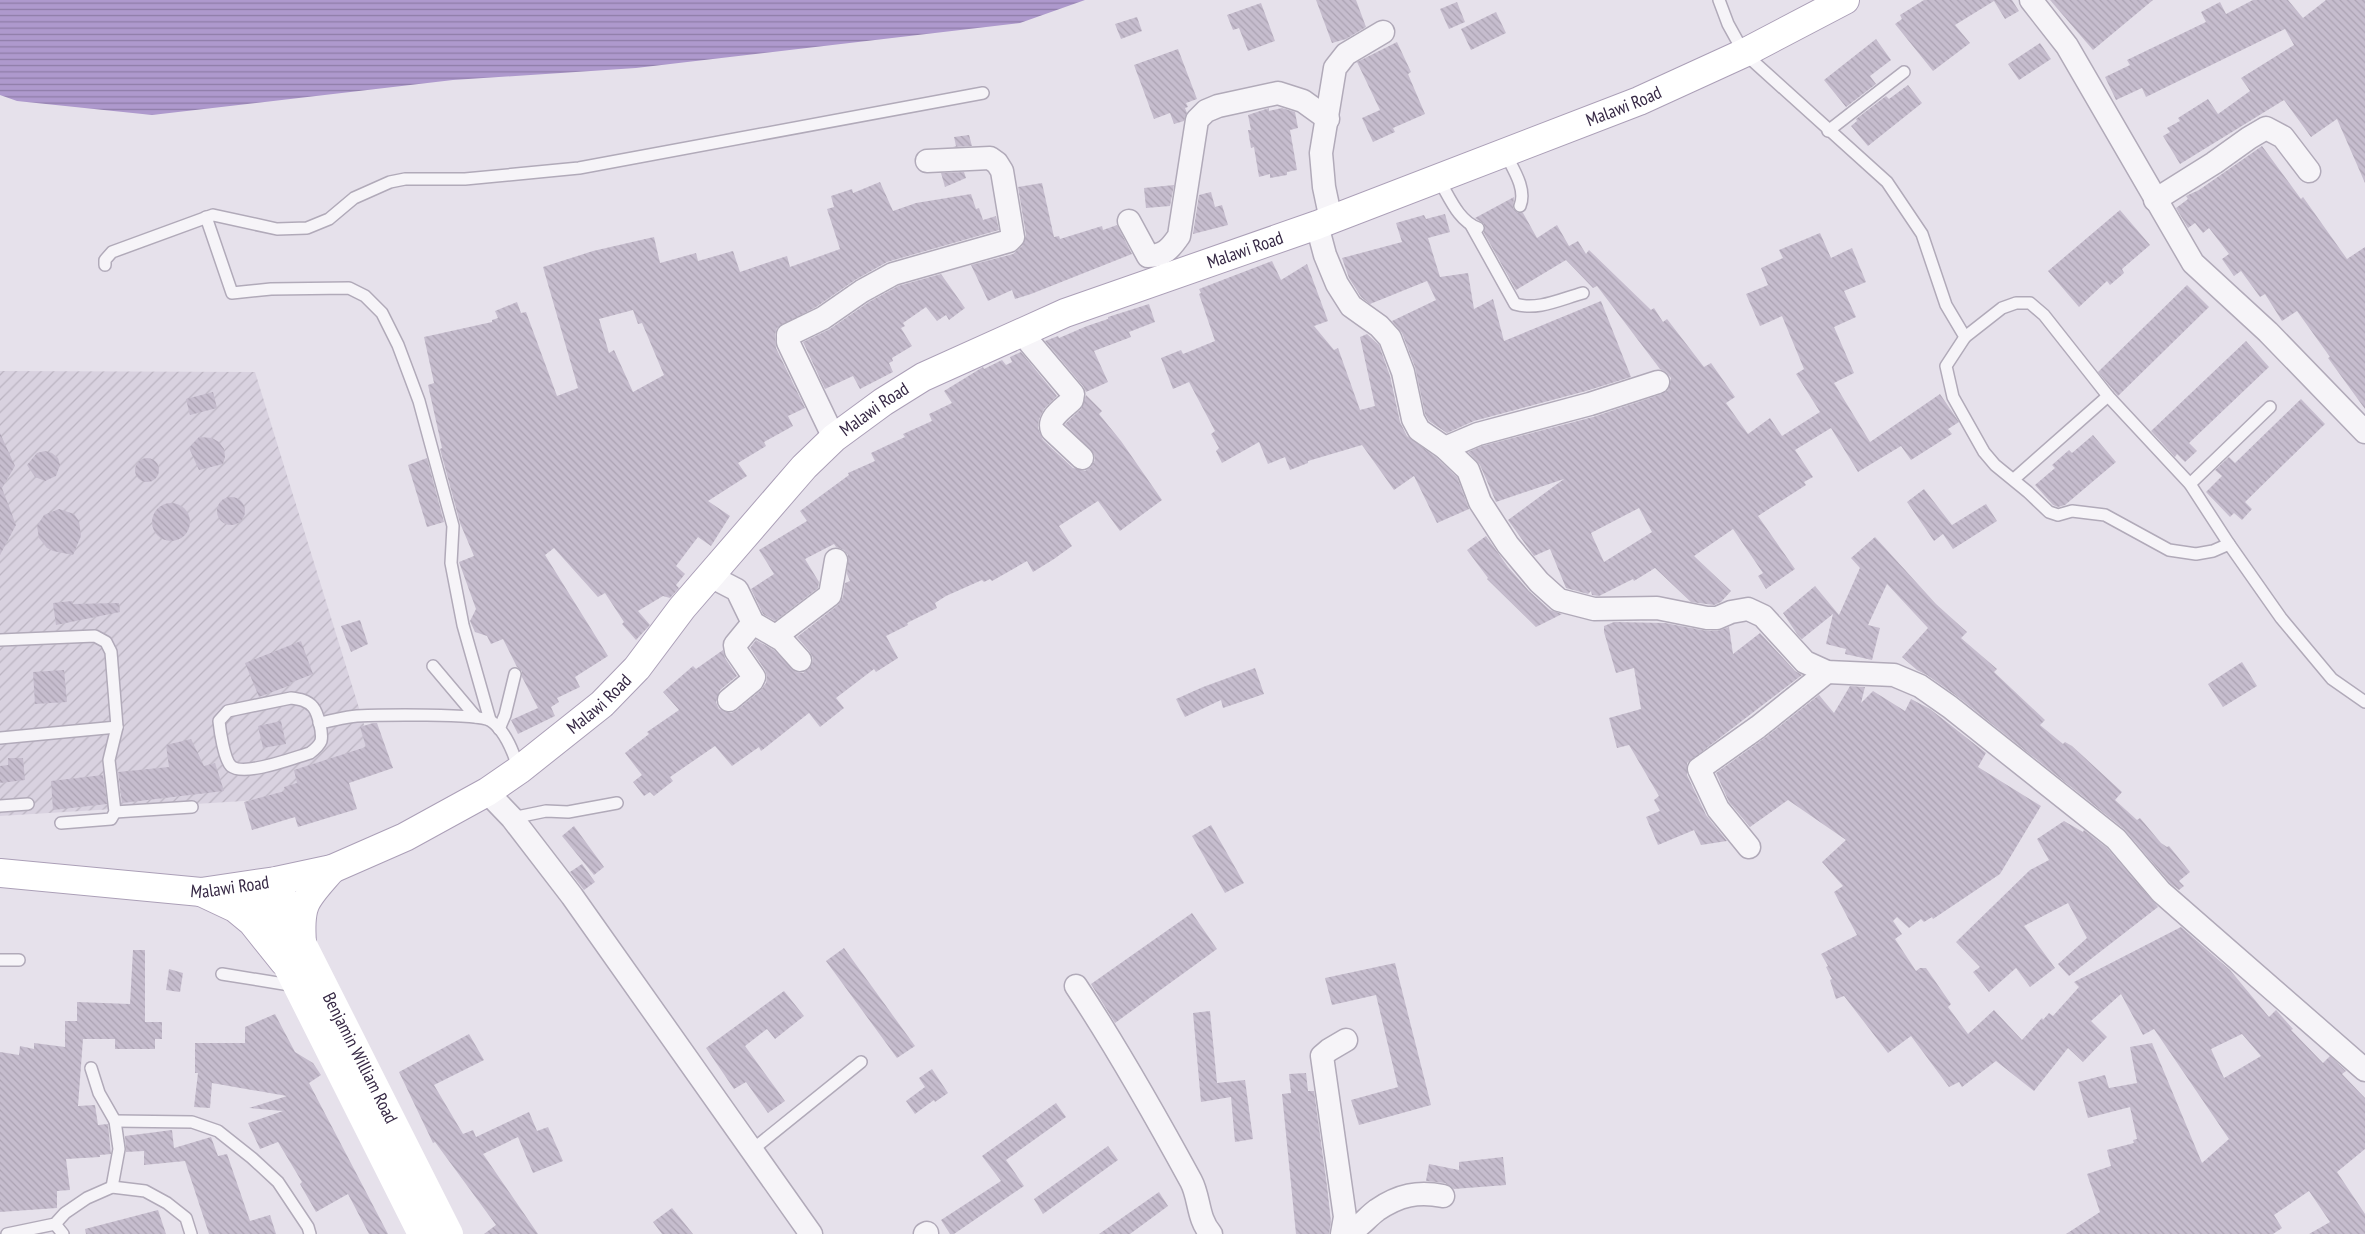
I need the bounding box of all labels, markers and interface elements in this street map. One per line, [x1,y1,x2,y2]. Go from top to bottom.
street label: Malawi Road [1583,80,1665,131]
street label: Malawi Road [1204,226,1286,274]
street label: Malawi Road [835,377,913,441]
street label: Malawi Road [562,669,636,739]
street label: Malawi Road [190,870,271,903]
street label: Benjamin William Road [318,988,403,1127]

